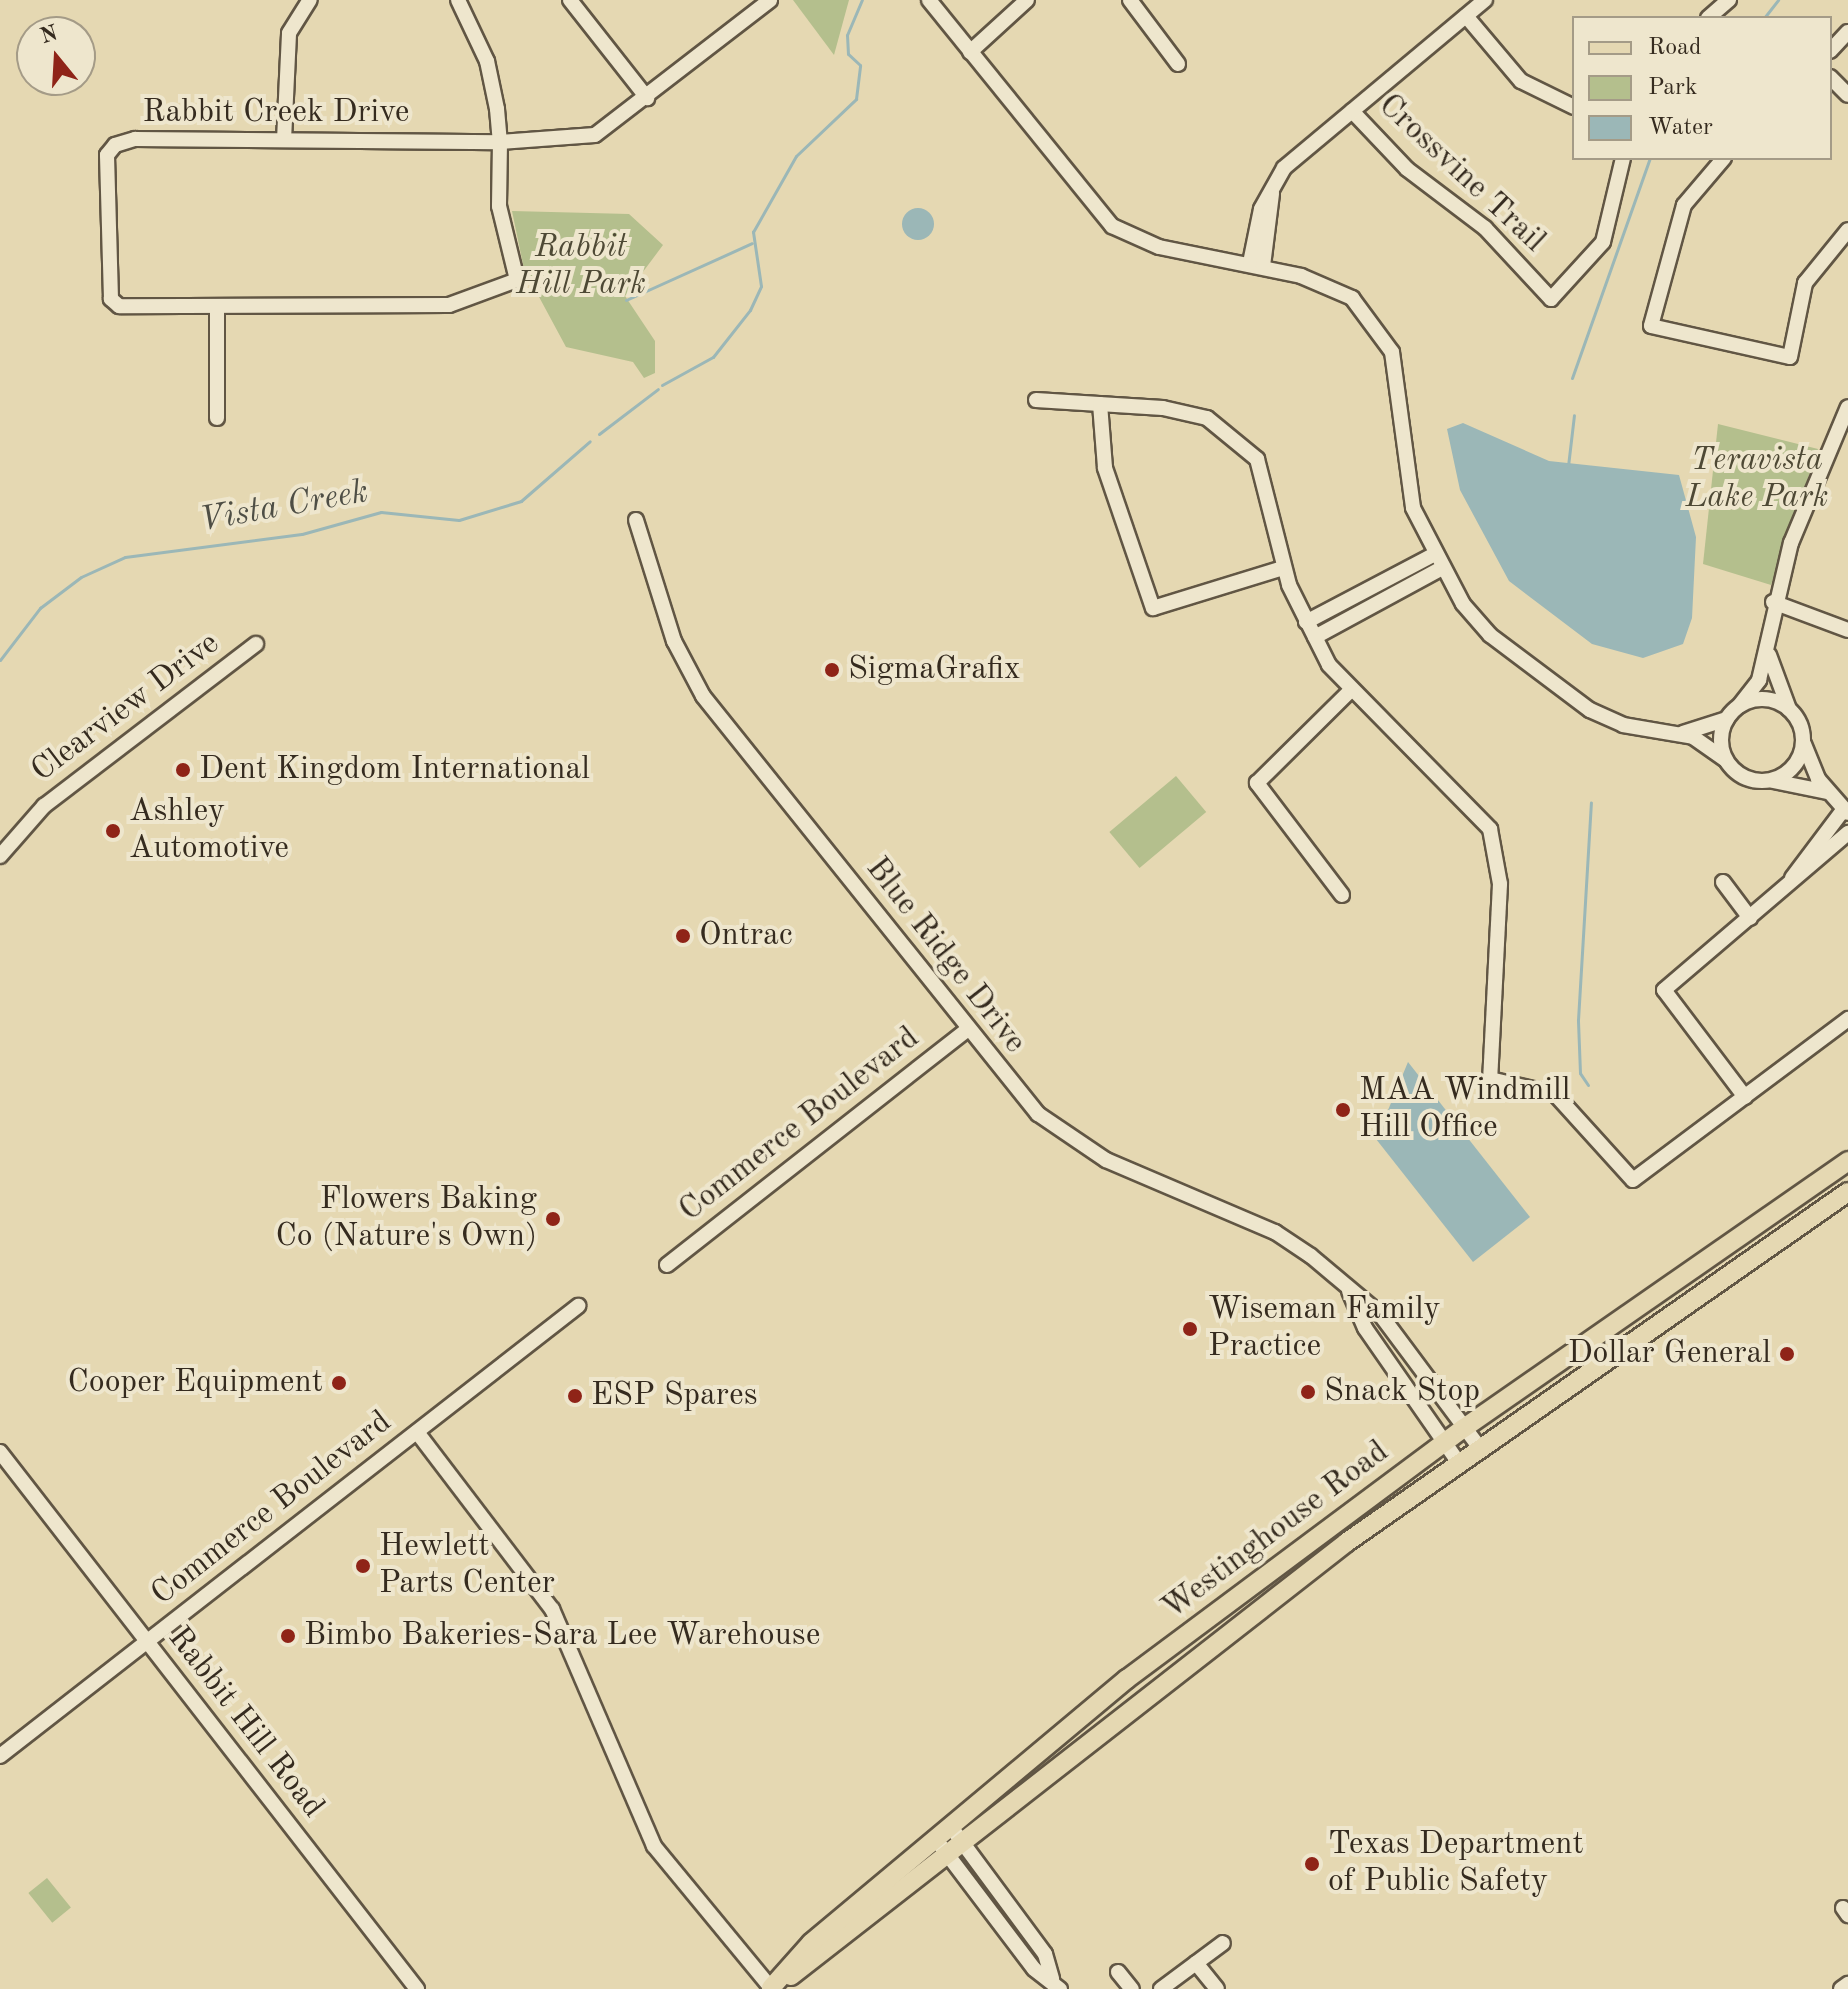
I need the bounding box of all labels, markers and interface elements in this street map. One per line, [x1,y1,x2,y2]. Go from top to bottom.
north arrow [16,16,96,96]
legend [1572,16,1832,160]
text: N [38,22,61,48]
text: Road [1648,36,1701,60]
text: Park [1648,76,1697,100]
street label: Crossvine Trail [1370,87,1552,261]
street label: Rabbit Creek Drive [143,94,409,132]
text: Water [1648,116,1713,140]
park label: Rabbit Hill Park [516,230,646,305]
park label: Teravista Lake Park [1686,443,1828,518]
water label: Vista Creek [196,472,372,542]
street label: Clearview Drive [25,625,227,791]
place label: SigmaGrafix [848,651,1021,689]
marker: SigmaGrafix [823,661,841,679]
place label: Dent Kingdom International [199,751,590,789]
marker: Dent Kingdom International [174,761,192,779]
place label: Ashley Automotive [129,794,289,869]
marker: Ashley Automotive [104,822,122,840]
street label: Blue Ridge Drive [857,851,1033,1061]
place label: Ontrac [699,917,793,955]
marker: Ontrac [674,927,692,945]
street label: Commerce Boulevard [673,1020,927,1230]
place label: MAA Windmill Hill Office [1359,1073,1570,1148]
marker: MAA Windmill Hill Office [1334,1101,1352,1119]
place label: Flowers Baking Co (Nature's Own) [275,1182,537,1257]
marker: Flowers Baking Co (Nature's Own) [544,1210,562,1228]
place label: Wiseman Family Practice [1208,1292,1441,1367]
marker: Wiseman Family Practice [1179,1318,1201,1340]
place label: Dollar General [1568,1335,1771,1373]
marker: Dollar General [1778,1345,1796,1363]
place label: Cooper Equipment [67,1364,323,1402]
place label: Snack Stop [1324,1373,1480,1411]
marker: Cooper Equipment [330,1374,348,1392]
place label: ESP Spares [591,1377,758,1415]
marker: Snack Stop [1299,1383,1317,1401]
marker: ESP Spares [566,1387,584,1405]
street label: Commerce Boulevard [145,1404,399,1614]
street label: Westinghouse Road [1155,1433,1397,1629]
place label: Hewlett Parts Center [379,1529,555,1604]
marker: Hewlett Parts Center [354,1557,372,1575]
place label: Bimbo Bakeries-Sara Lee Warehouse [304,1617,820,1655]
street label: Rabbit Hill Road [159,1620,331,1826]
marker: Bimbo Bakeries-Sara Lee Warehouse [279,1627,297,1645]
place label: Texas Department of Public Safety [1328,1827,1584,1902]
marker: Texas Department of Public Safety [1303,1855,1321,1873]

